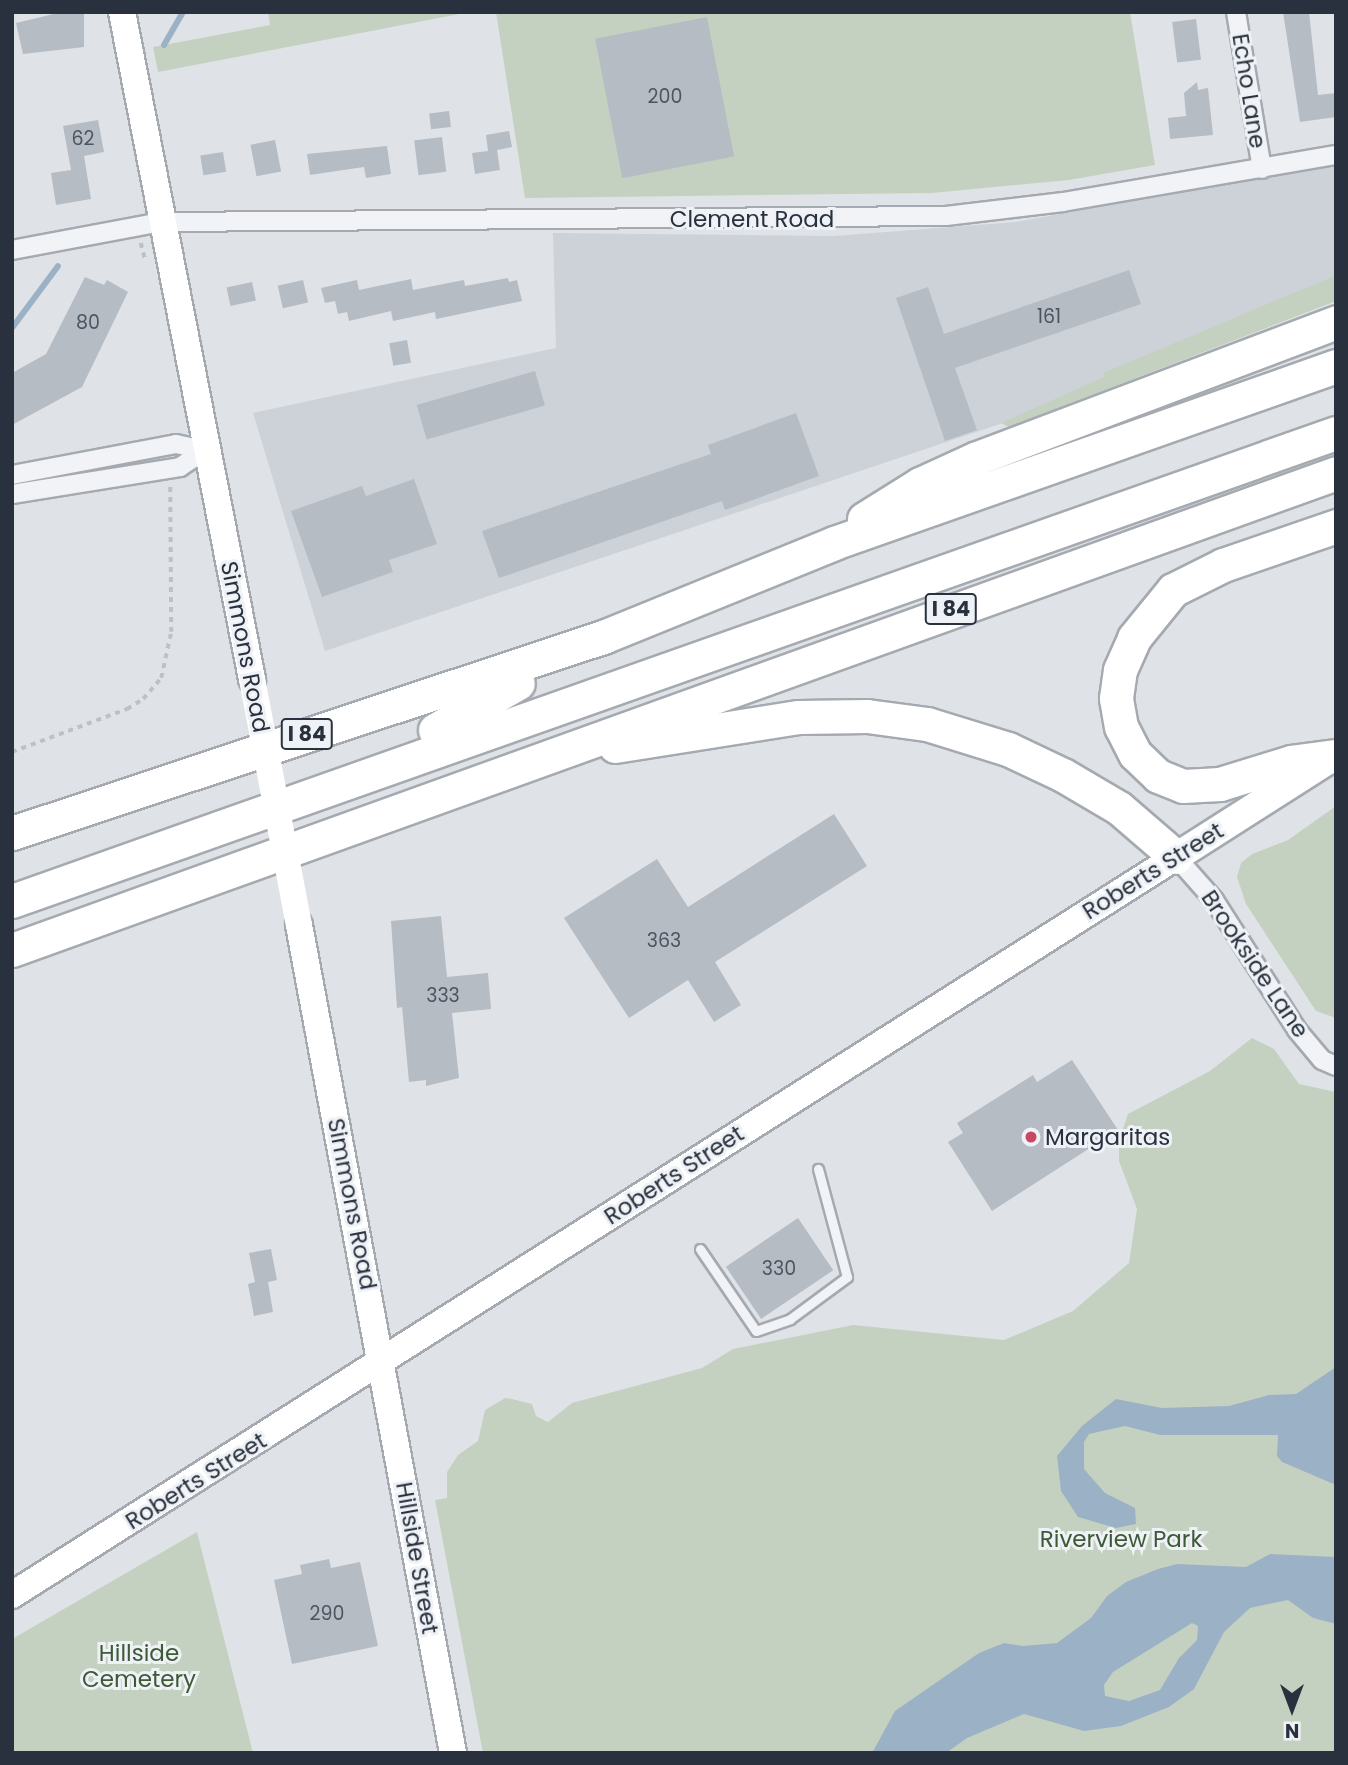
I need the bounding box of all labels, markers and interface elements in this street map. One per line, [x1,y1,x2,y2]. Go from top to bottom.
street label: Echo Lane [1226,32,1272,150]
house number: 200 [648,86,682,108]
house number: 62 [72,128,94,150]
street label: Clement Road [670,205,834,233]
house number: 161 [1037,306,1061,328]
house number: 80 [76,312,100,334]
street label: Simmons Road [215,559,275,735]
road number: I 84 [925,592,977,626]
road number: I 84 [281,716,333,752]
street label: Roberts Street [1077,817,1229,925]
street label: Brookside Lane [1195,885,1315,1043]
house number: 363 [647,930,681,952]
house number: 333 [426,985,460,1007]
street label: Simmons Road [322,1116,382,1292]
street label: Roberts Street [599,1120,749,1230]
place label: Margaritas [1045,1123,1170,1151]
marker: Margaritas [1023,1129,1039,1145]
house number: 330 [762,1258,796,1280]
street label: Roberts Street [120,1427,272,1535]
street label: Hillside Street [390,1480,444,1636]
park label: Riverview Park [1040,1525,1202,1553]
house number: 290 [310,1603,344,1625]
park label: Hillside Cemetery [82,1639,196,1693]
north arrow [1257,1674,1327,1744]
text: N [1285,1717,1299,1744]

